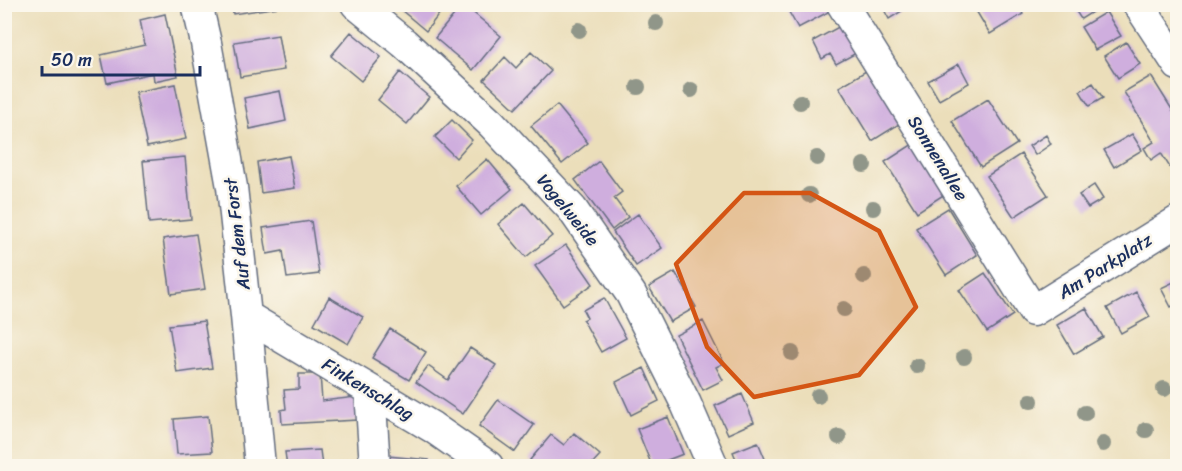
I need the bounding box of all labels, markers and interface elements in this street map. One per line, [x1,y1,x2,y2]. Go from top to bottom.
scale bar [42,39,200,77]
text: 50 m [51,44,92,76]
street label: Sonnenallee [899,109,977,207]
street label: Vogelweide [528,166,608,254]
street label: Auf dem Forst [214,175,260,293]
street label: Am Parkplatz [1050,224,1159,308]
street label: Finkenschlag [316,349,420,429]

